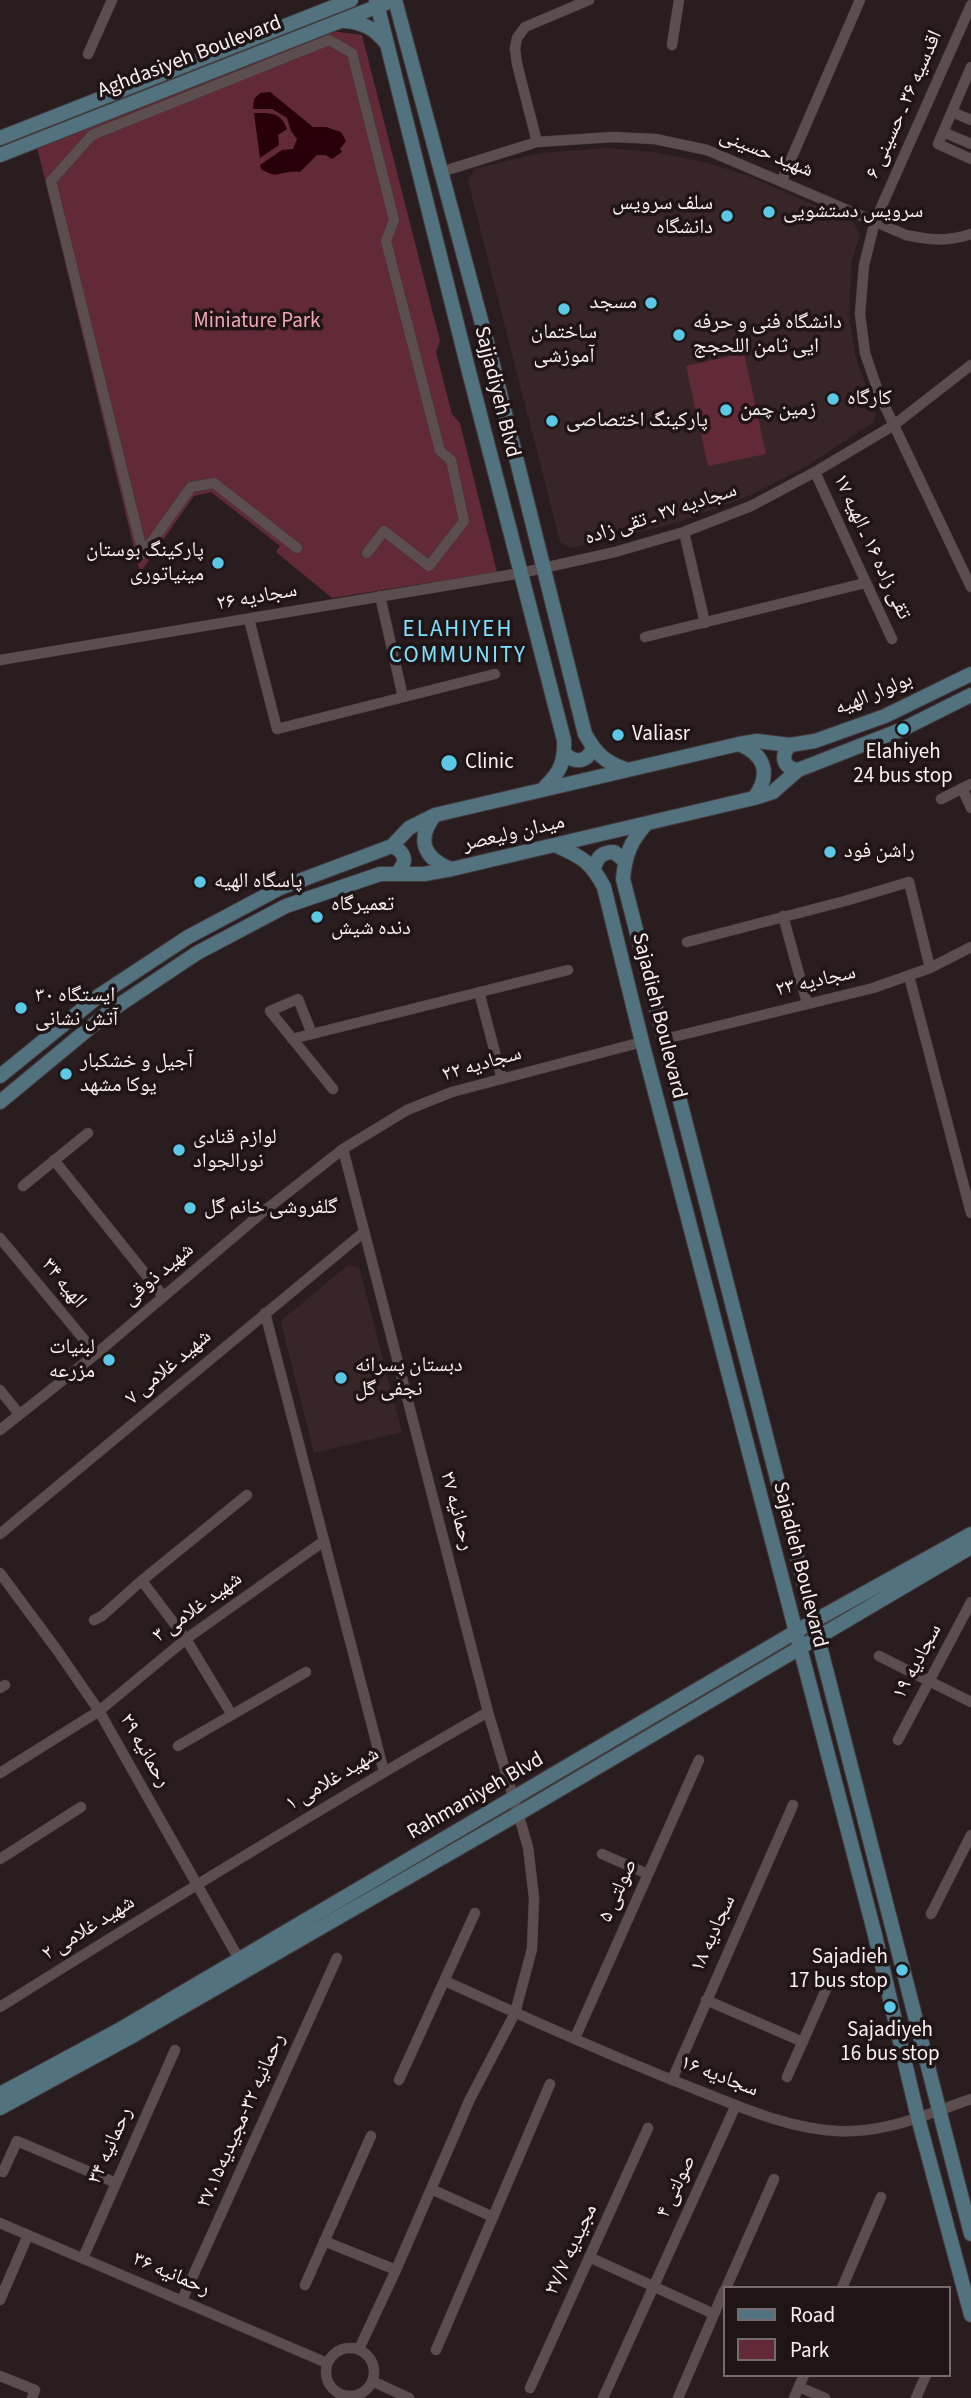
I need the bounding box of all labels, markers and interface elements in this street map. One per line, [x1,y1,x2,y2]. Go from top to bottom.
street label: Aghdasiyeh Boulevard [94,11,286,105]
street label: اقدسیه ۳۶ ـ حسینی ۶ [861,27,949,183]
street label: شهید حسینی [715,124,817,184]
place label: سلف سرویس دانشگاه [612,191,713,241]
place label: سرویس دستشویی [783,199,923,225]
marker: سرویس دستشویی [761,204,777,220]
marker: سلف سرویس دانشگاه [719,208,735,224]
place label: مسجد [590,290,637,316]
marker: مسجد [643,295,659,311]
marker: ساختمان آموزشی [556,301,572,317]
park label: Miniature Park [194,309,320,335]
place label: دانشگاه فنی و حرفه ایی ثامن اللحجج [693,310,842,360]
place label: ساختمان آموزشی [531,320,597,370]
street label: Sajjadiyeh Blvd [468,324,524,460]
marker: دانشگاه فنی و حرفه ایی ثامن اللحجج [671,327,687,343]
place label: کارگاه [847,386,892,412]
marker: کارگاه [825,391,841,407]
place label: زمین چمن [740,397,816,423]
marker: زمین چمن [718,402,734,418]
place label: پارکینگ اختصاصی [566,408,708,434]
marker: پارکینگ اختصاصی [544,413,560,429]
street label: تقی زاده ۱۶ ـ الهیه ۱۷ [826,470,916,624]
street label: سجادیه ۲۷ ـ تقی زاده [582,478,740,552]
place label: پارکینگ بوستان مینیاتوری [86,538,204,588]
marker: پارکینگ بوستان مینیاتوری [210,555,226,571]
street label: سجادیه ۲۶ [215,579,299,617]
district label: ELAHIYEH COMMUNITY [390,617,526,671]
street label: بولوار الهیه [831,668,917,722]
marker: Elahiyeh 24 bus stop [895,721,911,737]
place label: Valiasr [632,722,690,748]
marker: Valiasr [610,727,626,743]
place label: Elahiyeh 24 bus stop [853,740,953,790]
place label: Clinic [465,750,514,776]
marker: Clinic [439,753,459,773]
street label: میدان ولیعصر [461,810,567,858]
place label: راشن فود [844,839,915,865]
marker: راشن فود [822,844,838,860]
place label: پاسگاه الهیه [214,869,303,895]
marker: پاسگاه الهیه [192,874,208,890]
place label: تعمیرگاه دنده شیش [331,892,411,942]
marker: تعمیرگاه دنده شیش [309,909,325,925]
street label: Sajadieh Boulevard [625,930,691,1102]
street label: سجادیه ۲۳ [773,961,859,1003]
place label: ایستگاه ۳۰ آتش نشانی [35,983,118,1033]
marker: ایستگاه ۳۰ آتش نشانی [13,1000,29,1016]
street label: سجادیه ۲۲ [439,1042,525,1088]
place label: آجیل و خشکبار یوکا مشهد [80,1049,193,1099]
marker: آجیل و خشکبار یوکا مشهد [58,1066,74,1082]
place label: لوازم قنادی نورالجواد [193,1125,277,1175]
marker: لوازم قنادی نورالجواد [171,1142,187,1158]
place label: گلفروشی خانم گل [204,1195,338,1221]
marker: گلفروشی خانم گل [182,1200,198,1216]
street label: شهید ذوقی [118,1238,200,1312]
street label: الهیه ۳۴ [35,1254,91,1314]
street label: شهید غلامی ۷ [121,1325,217,1411]
place label: لبنیات مزرعه [49,1335,95,1385]
marker: لبنیات مزرعه [101,1352,117,1368]
place label: دبستان پسرانه نجفی گل [355,1353,463,1403]
marker: دبستان پسرانه نجفی گل [333,1370,349,1386]
street label: رحمانیه ۲۷ [433,1468,479,1554]
street label: Sajadieh Boulevard [766,1479,832,1651]
street label: شهید غلامی ۳ [148,1567,248,1649]
street label: سجادیه ۱۹ [888,1620,948,1704]
street label: رحمانیه ۲۹ [113,1709,175,1793]
street label: شهید غلامی ۱ [282,1742,384,1818]
street label: Rahmaniyeh Blvd [403,1748,549,1846]
street label: صولتی ۵ [594,1856,644,1926]
street label: شهید غلامی ۲ [38,1891,140,1967]
street label: سجادیه ۱۸ [686,1892,742,1976]
place label: Sajadieh 17 bus stop [789,1945,888,1995]
marker: Sajadieh 17 bus stop [894,1962,910,1978]
marker: Sajadiyeh 16 bus stop [882,1999,898,2015]
place label: Sajadiyeh 16 bus stop [840,2018,940,2068]
street label: رحمانیه ۳۲-مجیدیه۲۷.۱۵ [192,2030,292,2212]
street label: سجادیه ۱۶ [676,2051,762,2103]
street label: رحمانیه ۳۴ [83,2104,139,2188]
street label: صولتی ۴ [652,2152,702,2222]
street label: مجیدیه ۲۷/۷ [540,2200,604,2300]
street label: رحمانیه ۳۶ [129,2248,213,2302]
legend [722,2286,950,2377]
text: Road [790,2300,835,2330]
text: Park [790,2335,829,2365]

